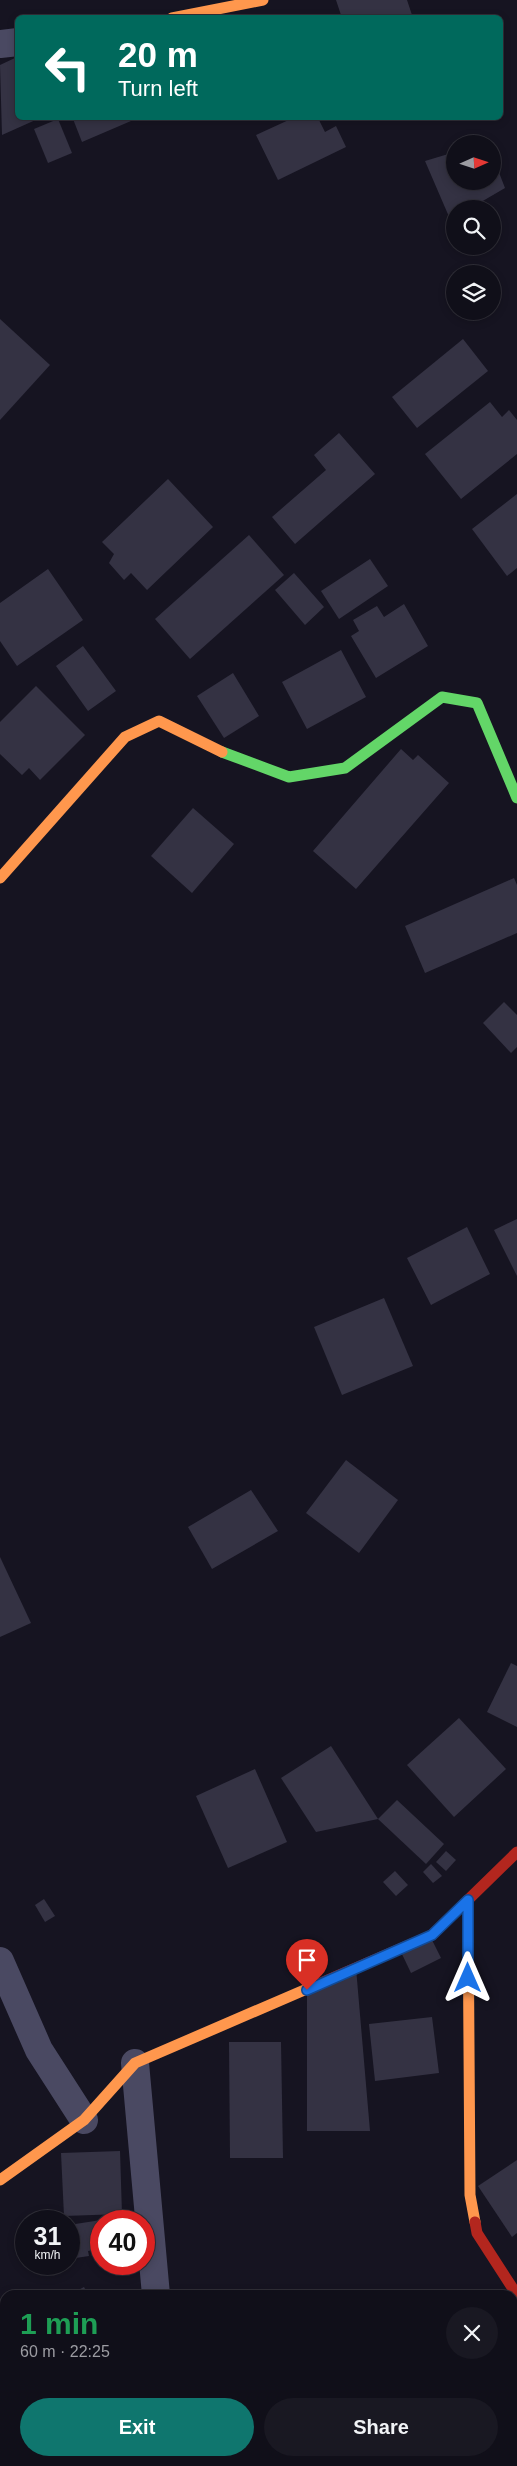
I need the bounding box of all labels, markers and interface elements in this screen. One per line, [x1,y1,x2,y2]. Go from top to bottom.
icon: left [35,35,100,100]
text: 20 m [118,35,198,74]
text: Turn left [118,76,198,101]
north arrow [446,135,501,190]
map controls [446,135,501,320]
button: search [446,200,501,255]
button: layers [446,265,501,320]
pin [286,1939,328,1990]
icon: arrive [293,1946,321,1974]
position arrow [441,1951,493,2003]
speed limit sign: 40 [90,2210,155,2275]
text: 31 [34,2222,61,2250]
text: km/h [34,2248,61,2262]
text: 1 min [20,2307,98,2340]
button: close [446,2307,498,2359]
text: 60 m · 22:25 [20,2343,110,2360]
button: Exit [20,2398,254,2456]
button: Share [264,2398,498,2456]

